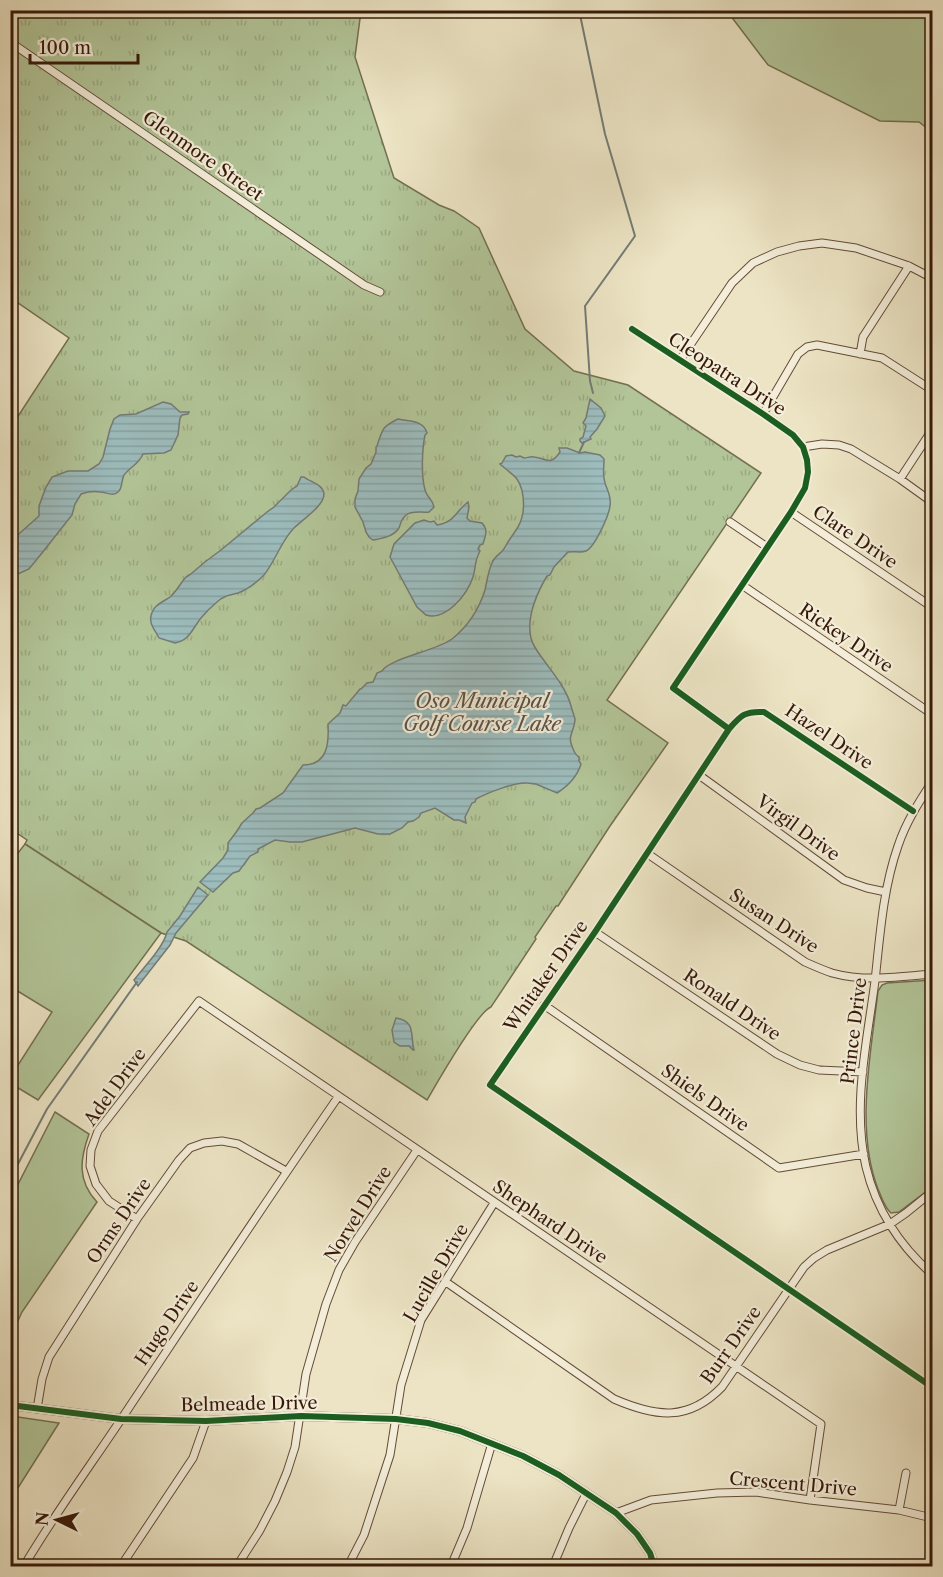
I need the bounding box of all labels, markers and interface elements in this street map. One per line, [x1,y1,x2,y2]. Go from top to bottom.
scale bar [30,27,138,65]
text: 100 m [39,37,91,59]
street label: Glenmore Street [138,106,268,206]
street label: Cleopatra Drive [664,328,790,420]
street label: Clare Drive [808,501,902,573]
street label: Rickey Drive [795,599,897,677]
water label: Oso Municipal Golf Course Lake [403,689,562,736]
street label: Hazel Drive [781,700,877,774]
street label: Virgil Drive [751,790,844,866]
street label: Susan Drive [725,884,823,958]
street label: Whitaker Drive [499,916,593,1037]
street label: Ronald Drive [679,964,785,1046]
street label: Prince Drive [837,976,871,1086]
street label: Adel Drive [79,1044,151,1131]
street label: Shiels Drive [657,1060,753,1136]
street label: Norvel Drive [320,1162,396,1266]
street label: Orms Drive [82,1174,156,1268]
street label: Shephard Drive [488,1175,612,1269]
street label: Lucille Drive [399,1220,473,1326]
street label: Hugo Drive [130,1276,204,1370]
street label: Burr Drive [696,1302,766,1388]
street label: Belmeade Drive [180,1392,318,1416]
street label: Crescent Drive [728,1467,858,1501]
north arrow [27,1490,87,1550]
text: N [31,1511,53,1526]

